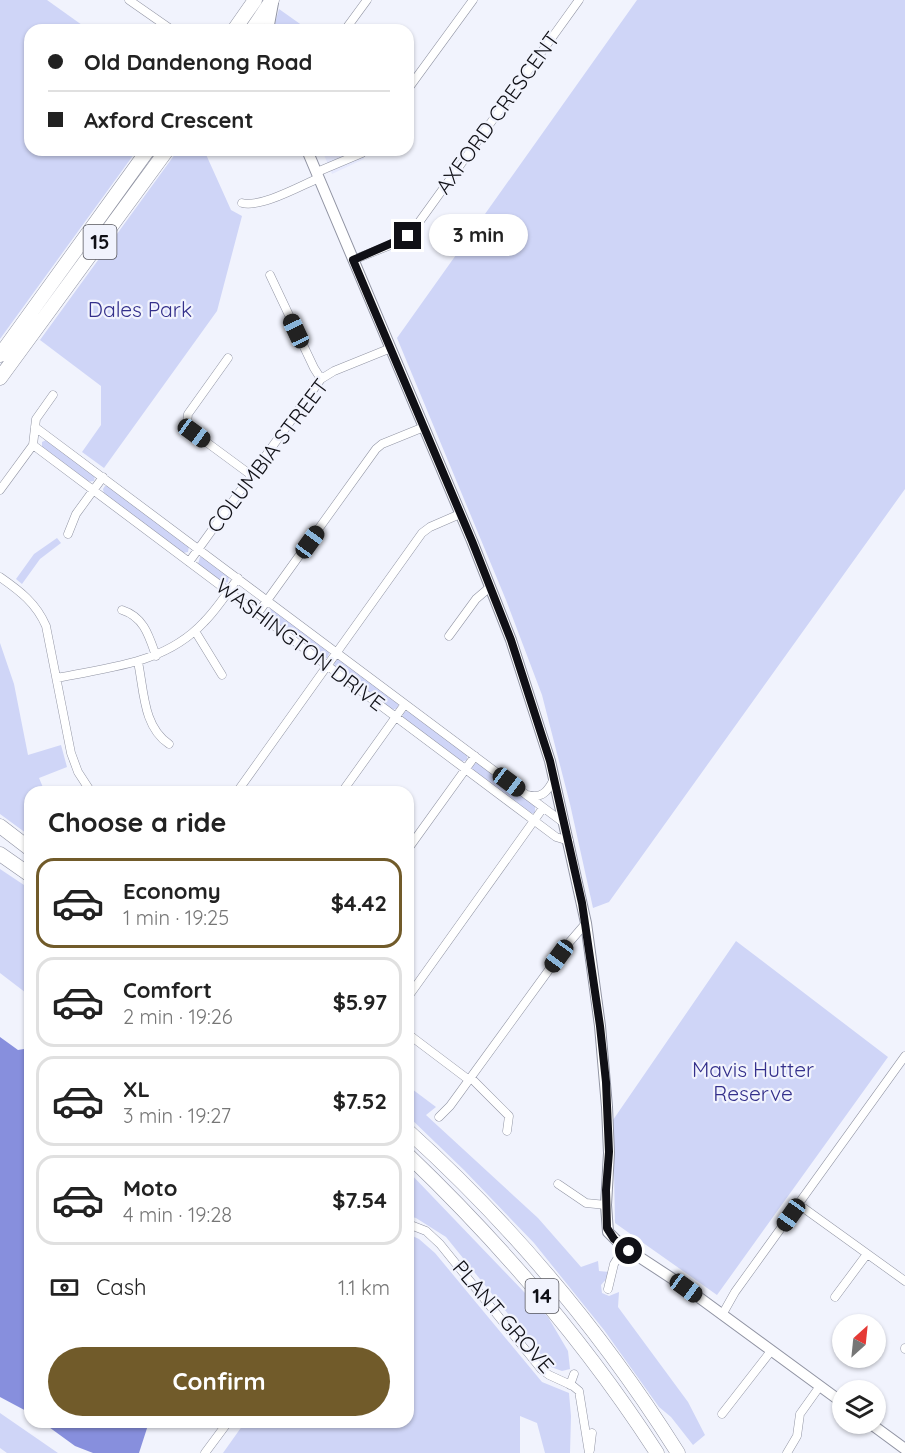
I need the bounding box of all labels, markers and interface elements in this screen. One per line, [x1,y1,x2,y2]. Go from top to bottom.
street label: AXFORD CRESCENT [430,26,565,199]
text: Old Dandenong Road [84,48,312,76]
text: Axford Crescent [84,106,253,134]
callout: 3 min [429,215,528,257]
route end [394,222,421,249]
text: 3 min [453,222,504,247]
road number: 15 [84,225,116,259]
park label: Dales Park [88,296,192,322]
car [280,311,312,351]
street label: COLUMBIA STREET [201,373,334,538]
car [174,415,214,451]
car [292,522,328,562]
street label: WASHINGTON DRIVE [211,572,390,716]
car [489,764,529,800]
text: Choose a ride [48,805,226,839]
icon: car [51,876,105,930]
text: Economy [123,877,221,905]
text: $4.42 [331,889,387,917]
text: 1 min · 19:25 [123,905,229,930]
car [541,936,577,976]
icon: car [51,975,105,1029]
text: Comfort [123,976,212,1004]
text: $5.97 [333,988,387,1016]
text: 2 min · 19:26 [123,1004,233,1029]
park label: Mavis Hutter Reserve [692,1056,814,1106]
icon: car [51,1074,105,1128]
text: XL [123,1075,150,1103]
text: $7.52 [333,1087,387,1115]
text: 3 min · 19:27 [123,1103,231,1128]
icon: car [51,1173,105,1227]
text: Moto [123,1174,177,1202]
text: $7.54 [332,1186,387,1214]
car [773,1195,809,1235]
text: 4 min · 19:28 [123,1202,232,1227]
route start [615,1237,642,1264]
street label: PLANT GROVE [448,1255,560,1378]
car [666,1270,706,1306]
icon: cash [48,1271,81,1304]
text: Cash [96,1273,147,1301]
text: 1.1 km [338,1275,390,1300]
road number: 14 [526,1279,558,1313]
north arrow [832,1314,886,1368]
map controls [832,1314,886,1434]
button: Confirm [48,1347,390,1416]
button: layers [832,1380,886,1434]

